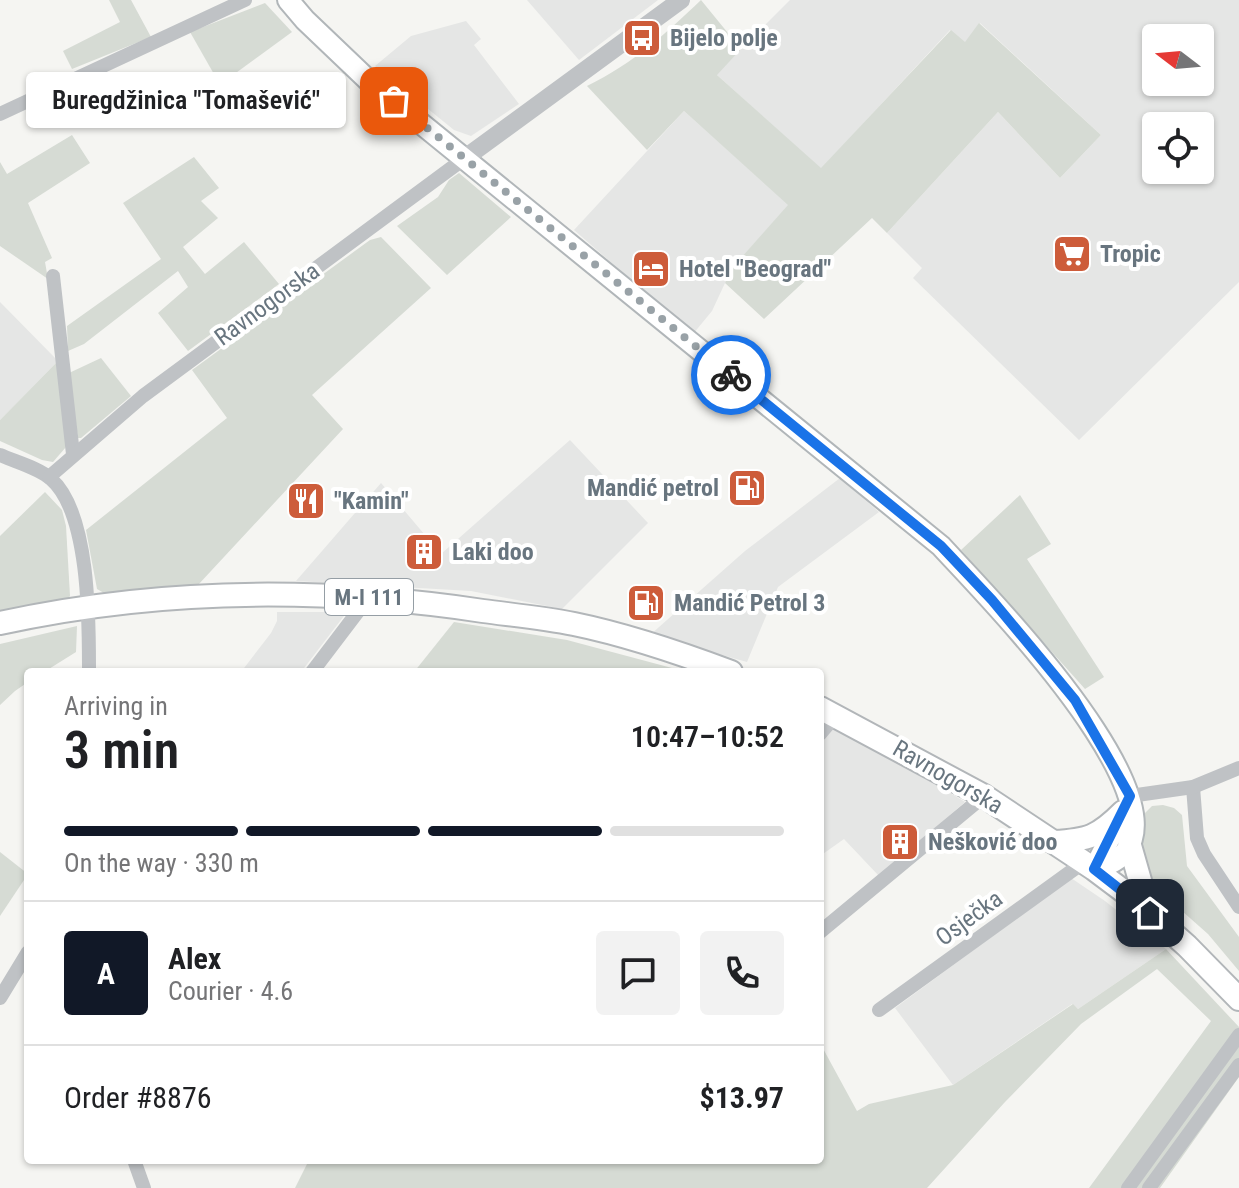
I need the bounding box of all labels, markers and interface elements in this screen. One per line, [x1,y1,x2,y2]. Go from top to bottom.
bus stop icon: Bijelo polje [621,17,663,59]
place label: Bijelo polje [670,24,778,52]
north arrow [1142,24,1214,96]
map controls [1142,24,1214,184]
pin [360,67,428,135]
callout: Buregdžinica "Tomašević" [26,73,346,129]
icon: bag [372,79,416,123]
text: Buregdžinica "Tomašević" [52,85,320,115]
button: locate [1142,112,1214,184]
supermarket icon: Tropic [1051,233,1093,275]
place label: Tropic [1100,240,1161,268]
hotel icon: Hotel "Beograd" [630,248,672,290]
place label: Hotel "Beograd" [679,255,831,283]
street label: Ravnogorska [209,257,325,351]
courier [691,335,771,415]
icon: bike [709,353,753,397]
fuel station icon: Mandić petrol [726,467,768,509]
place label: Mandić petrol [587,474,719,502]
restaurant icon: "Kamin" [285,480,327,522]
place label: "Kamin" [334,487,409,515]
building icon: Laki doo [403,531,445,573]
place label: Laki doo [452,538,534,566]
road number: M-I 111 [325,579,413,615]
fuel station icon: Mandić Petrol 3 [625,582,667,624]
place label: Mandić Petrol 3 [674,589,825,617]
text: Arriving in [64,691,168,721]
text: 10:47–10:52 [631,719,784,754]
text: 3 min [64,720,179,781]
street label: Ravnogorska [888,734,1008,820]
building icon: Nešković doo [879,821,921,863]
place label: Nešković doo [928,828,1058,856]
text: On the way · 330 m [64,848,259,878]
pin [1116,879,1184,947]
street label: Osječka [930,885,1008,951]
icon: home [1128,891,1172,935]
button: chat [596,931,680,1015]
button: phone [700,931,784,1015]
text: Alex [168,941,221,976]
text: A [97,956,115,991]
text: Courier · 4.6 [168,976,293,1006]
text: Order #8876 [64,1080,212,1115]
text: $13.97 [699,1080,784,1115]

